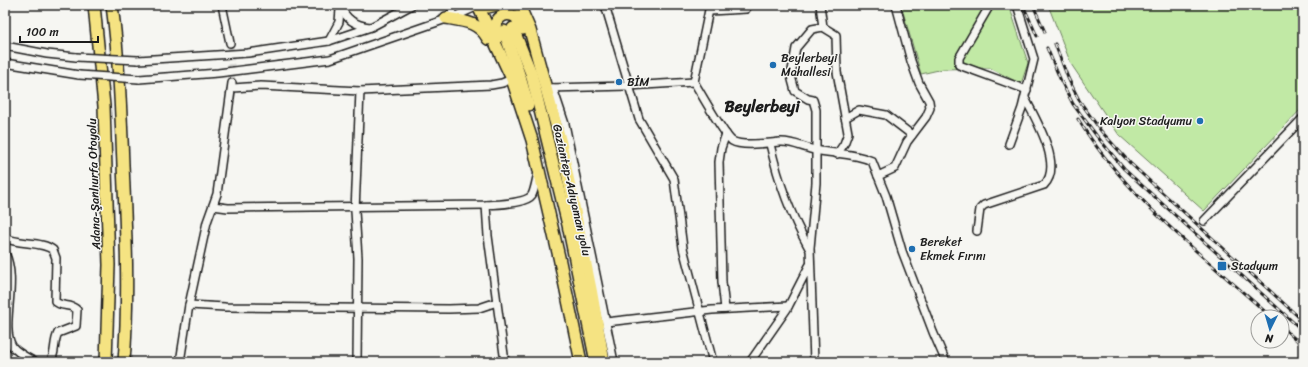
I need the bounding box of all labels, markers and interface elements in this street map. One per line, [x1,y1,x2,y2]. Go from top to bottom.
scale bar [20,18,98,44]
text: 100 m [26,21,59,43]
place label: Beylerbeyi Mahallesi [781,47,838,83]
marker: Beylerbeyi Mahallesi [768,60,778,70]
place label: BİM [627,71,650,93]
marker: BİM [614,77,624,87]
district label: Beylerbeyi [724,92,801,121]
place label: Kalyon Stadyumu [1100,110,1193,132]
marker: Kalyon Stadyumu [1195,116,1205,126]
street label: Adana-Şanlıurfa Otoyolu [81,117,107,251]
street label: Gaziantep-Adıyaman yolu [546,122,598,259]
place label: Bereket Ekmek Fırını [920,231,986,267]
marker: Bereket Ekmek Fırını [907,244,917,254]
place label: Stadyum [1231,255,1278,277]
marker: Stadyum [1216,260,1228,272]
north arrow [1250,309,1290,349]
text: N [1264,329,1275,348]

